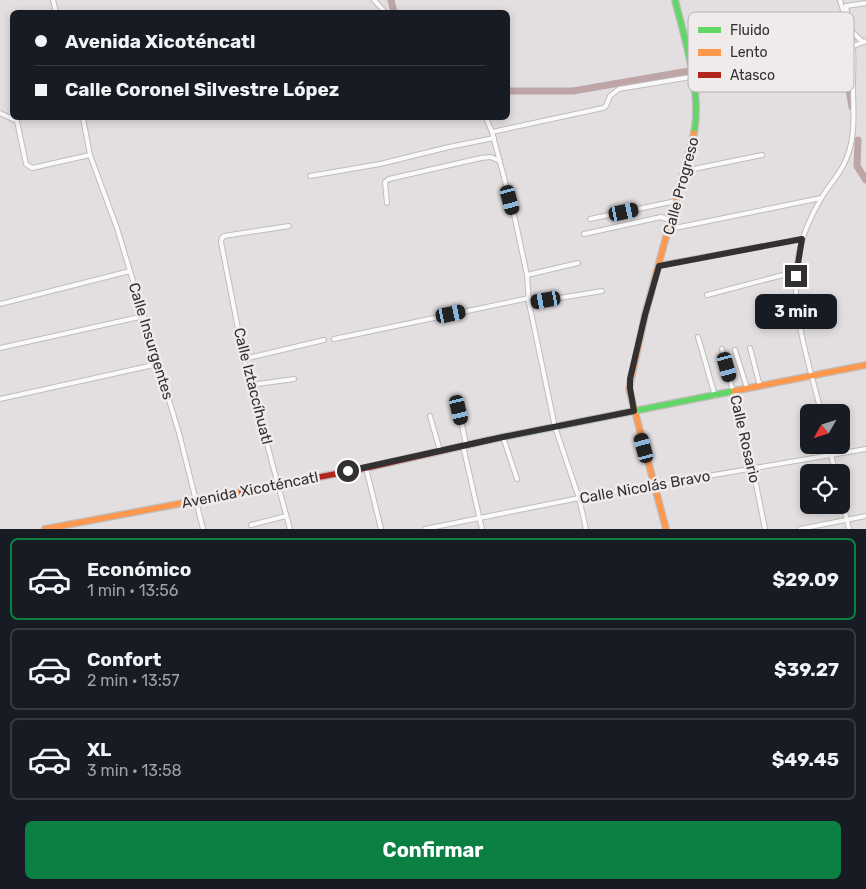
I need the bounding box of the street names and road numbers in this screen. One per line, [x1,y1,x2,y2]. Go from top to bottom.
street label: Calle Progreso [659,135,703,237]
street label: Calle Insurgentes [125,280,177,402]
street label: Calle Iztaccíhuatl [230,326,276,446]
street label: Calle Rosario [726,393,764,485]
street label: Calle Nicolás Bravo [578,467,712,507]
street label: Avenida Xicoténcatl [180,468,320,512]

